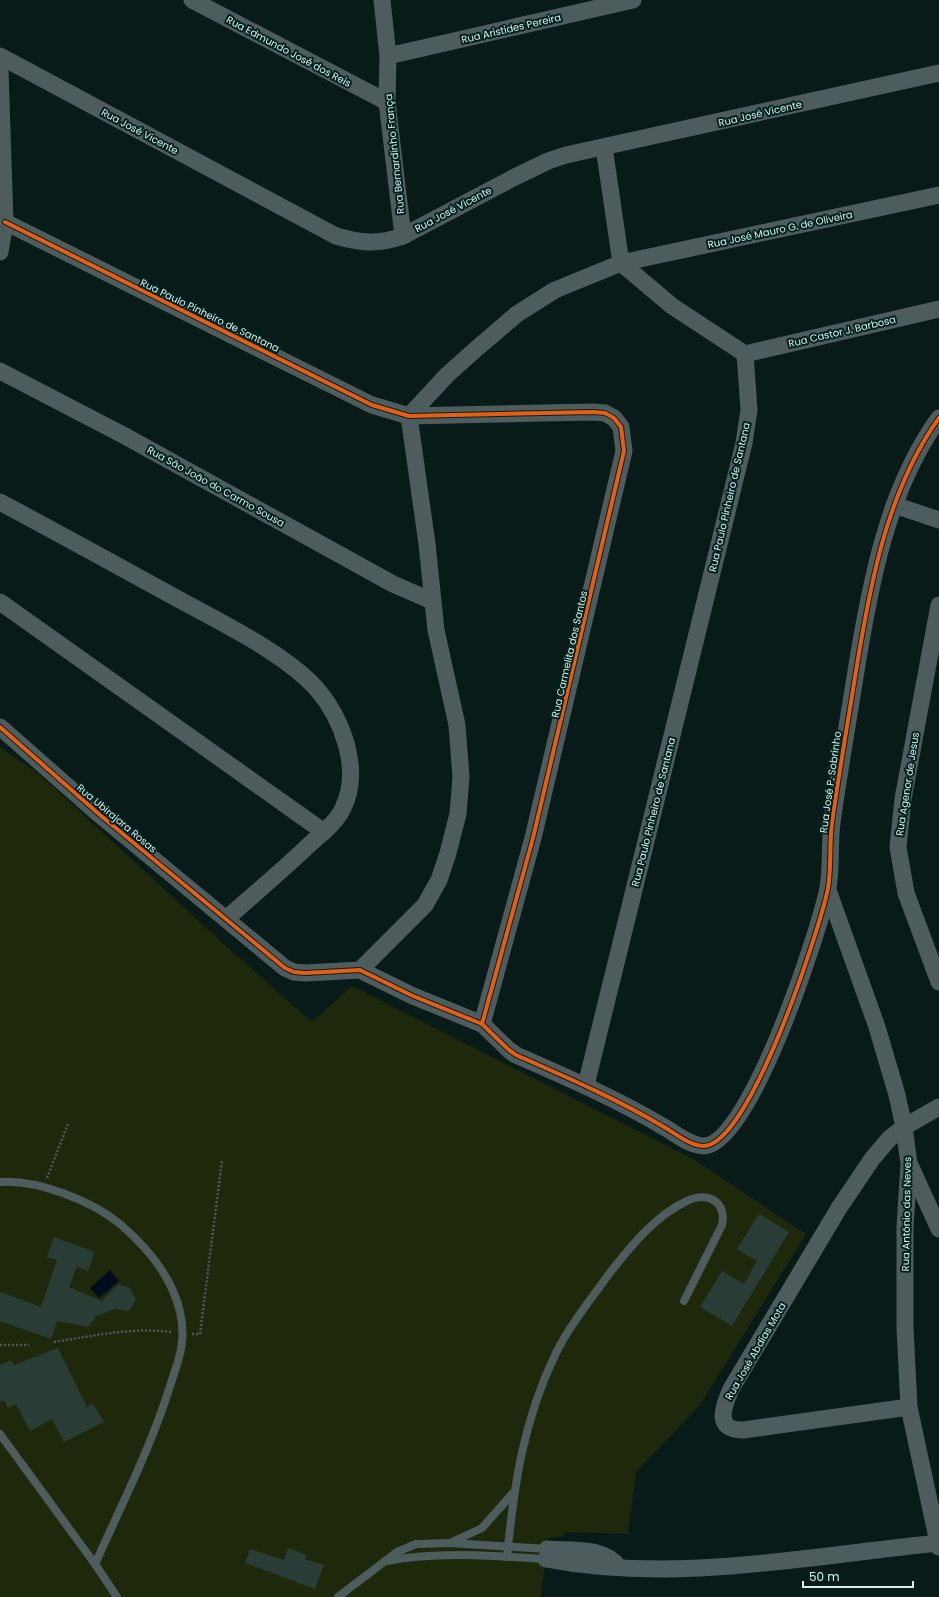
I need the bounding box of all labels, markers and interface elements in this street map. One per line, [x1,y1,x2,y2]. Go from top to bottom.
street label: Rua Aristides Pereira [460,10,562,47]
street label: Rua Edmundo José dos Reis [224,12,354,91]
street label: Rua Bernardinho França [381,93,408,215]
street label: Rua José Vicente [717,97,803,130]
street label: Rua José Vicente [99,105,181,158]
street label: Rua José Vicente [412,183,494,236]
street label: Rua José Mauro G. de Oliveira [706,207,854,252]
street label: Rua Paulo Pinheiro de Santana [138,275,282,356]
street label: Rua Castor J. Barbosa [787,312,897,351]
street label: Rua Paulo Pinheiro de Santana [705,421,754,573]
street label: Rua São João do Carmo Sousa [144,442,287,531]
street label: Rua Carmelita dos Santos [548,589,591,719]
street label: Rua José P. Sobrinho [816,730,845,834]
street label: Rua Agenor de Jesus [892,731,923,837]
street label: Rua Paulo Pinheiro de Santana [628,736,679,888]
street label: Rua Ubirajara Rosas [73,780,160,856]
street label: Rua Antônio das Neves [898,1157,915,1271]
street label: Rua José Abdias Mota [721,1300,790,1403]
scale bar [803,1563,913,1589]
text: 50 m [809,1568,840,1585]

